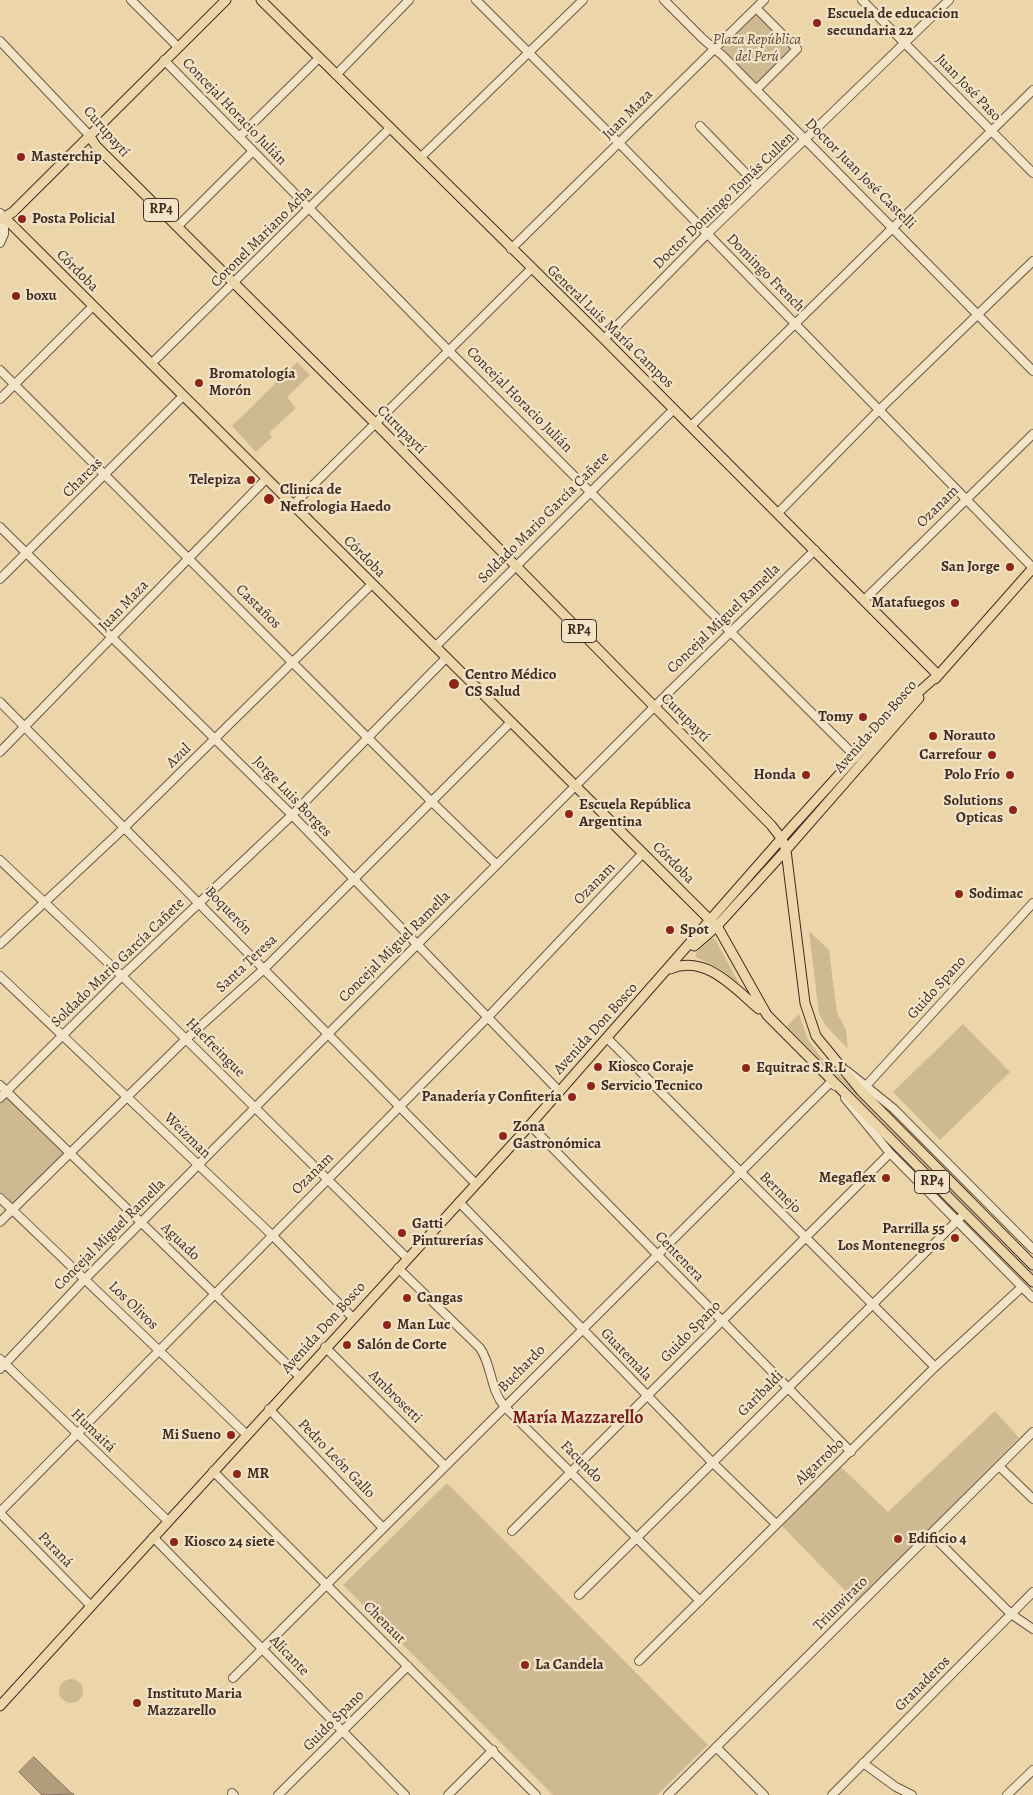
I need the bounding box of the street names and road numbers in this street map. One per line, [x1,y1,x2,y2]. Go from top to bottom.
street label: Juan José Paso [931,51,1005,125]
street label: Concejal Horacio Julián [178,54,290,170]
street label: Juan Maza [599,86,657,144]
street label: Curupaytí [79,103,133,161]
street label: Doctor Juan José Castelli [801,115,919,233]
street label: Doctor Domingo Tomás Cullen [650,129,798,273]
street label: Coronel Mariano Acha [207,182,317,292]
road number: RP4 [144,198,178,222]
street label: Domingo French [722,230,808,316]
street label: Córdoba [52,246,102,296]
street label: General Luis María Campos [543,262,677,392]
street label: Concejal Horacio Julián [462,343,576,457]
street label: Curupaytí [373,402,429,458]
street label: Soldado Mario García Cañete [475,449,613,587]
street label: Charcas [59,454,107,502]
street label: Ozanam [913,482,963,532]
street label: Córdoba [339,532,389,582]
street label: Concejal Miguel Ramella [664,560,784,678]
street label: Juan Maza [95,577,153,635]
street label: Castaños [232,581,284,633]
road number: RP4 [562,620,596,642]
street label: Avenida Don Bosco [831,677,921,777]
street label: Curupaytí [657,690,713,746]
street label: Azul [163,740,195,772]
street label: Jorge Luis Borges [249,753,335,841]
street label: Córdoba [648,838,698,888]
street label: Ozanam [570,859,620,909]
street label: Boquerón [201,883,255,939]
street label: Concejal Miguel Ramella [336,888,454,1006]
street label: Soldado Mario García Cañete [48,895,188,1031]
street label: Santa Teresa [213,931,281,997]
street label: Guido Spano [904,953,970,1023]
street label: Avenida Don Bosco [550,979,642,1079]
street label: Haefreingue [181,1014,249,1082]
street label: Weizman [160,1109,214,1163]
street label: Ozanam [288,1149,338,1199]
street label: Bermejo [755,1168,805,1218]
road number: RP4 [914,1170,950,1194]
street label: Concejal Miguel Ramella [51,1176,169,1294]
street label: Aguado [157,1219,203,1265]
street label: Centenera [651,1228,707,1286]
street label: Los Olivos [104,1278,162,1334]
street label: Avenida Don Bosco [278,1278,370,1378]
street label: Guido Spano [657,1297,725,1367]
street label: Guatemala [596,1325,656,1385]
street label: Buchardo [495,1342,549,1396]
street label: Ambrosetti [364,1366,426,1428]
street label: Garibaldi [734,1367,788,1421]
street label: Humaitá [67,1405,119,1457]
street label: Pedro León Gallo [294,1416,378,1502]
street label: Algarrobo [792,1435,848,1489]
street label: Facundo [556,1437,606,1487]
street label: Paraná [34,1528,76,1572]
street label: Triunvirato [810,1573,872,1635]
street label: Chenaut [359,1598,409,1648]
street label: Alicante [265,1632,313,1680]
street label: Granaderos [891,1652,955,1716]
street label: Guido Spano [300,1687,368,1755]

